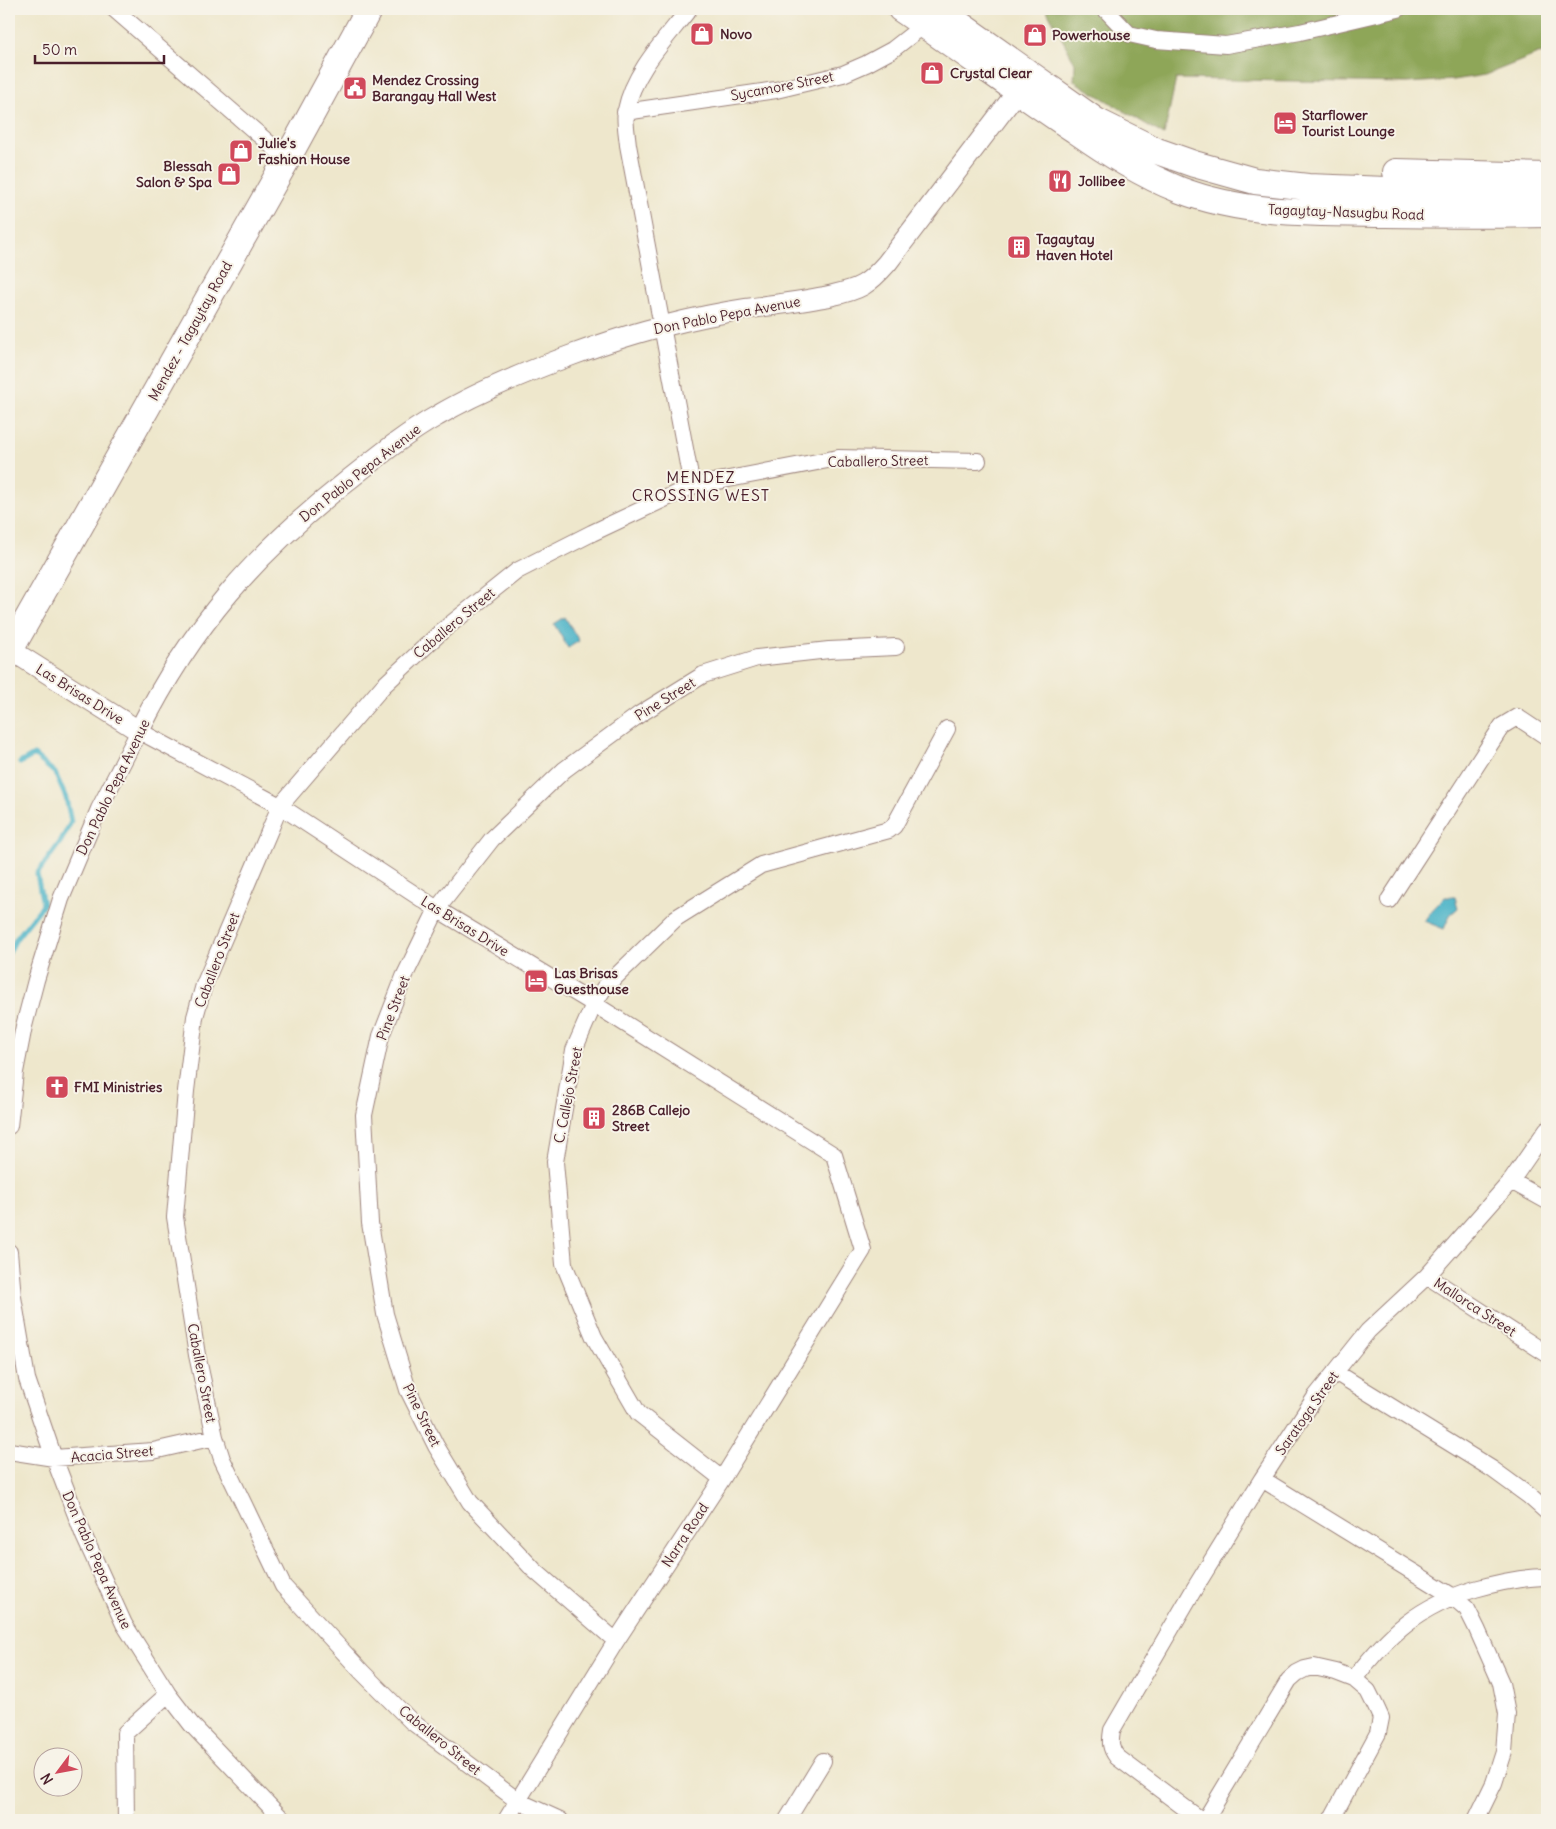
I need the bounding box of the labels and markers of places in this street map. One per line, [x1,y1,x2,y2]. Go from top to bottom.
shop icon: Novo [689,21,715,47]
shop icon: Powerhouse [1022,22,1048,48]
place label: Novo [720,25,752,43]
place label: Powerhouse [1052,26,1131,44]
shop icon: Crystal Clear [919,60,945,86]
place label: Crystal Clear [950,64,1032,82]
place label: Mendez Crossing Barangay Hall West [372,71,497,105]
public building icon: Mendez Crossing Barangay Hall West [342,75,368,101]
place label: Starflower Tourist Lounge [1302,106,1395,140]
hotel icon: Starflower Tourist Lounge [1272,110,1298,136]
place label: Julie's Fashion House [258,134,351,168]
shop icon: Julie's Fashion House [228,138,254,164]
place label: Blessah Salon & Spa [136,157,212,191]
shop icon: Blessah Salon & Spa [216,161,242,187]
restaurant icon: Jollibee [1047,168,1073,194]
place label: Jollibee [1078,172,1126,190]
place label: Tagaytay Haven Hotel [1036,230,1113,264]
building icon: Tagaytay Haven Hotel [1006,234,1032,260]
place label: Las Brisas Guesthouse [554,964,629,998]
hotel icon: Las Brisas Guesthouse [523,968,549,994]
church icon: FMI Ministries [44,1074,70,1100]
place label: FMI Ministries [74,1078,163,1096]
place label: 286B Callejo Street [612,1101,690,1135]
building icon: 286B Callejo Street [581,1105,607,1131]

